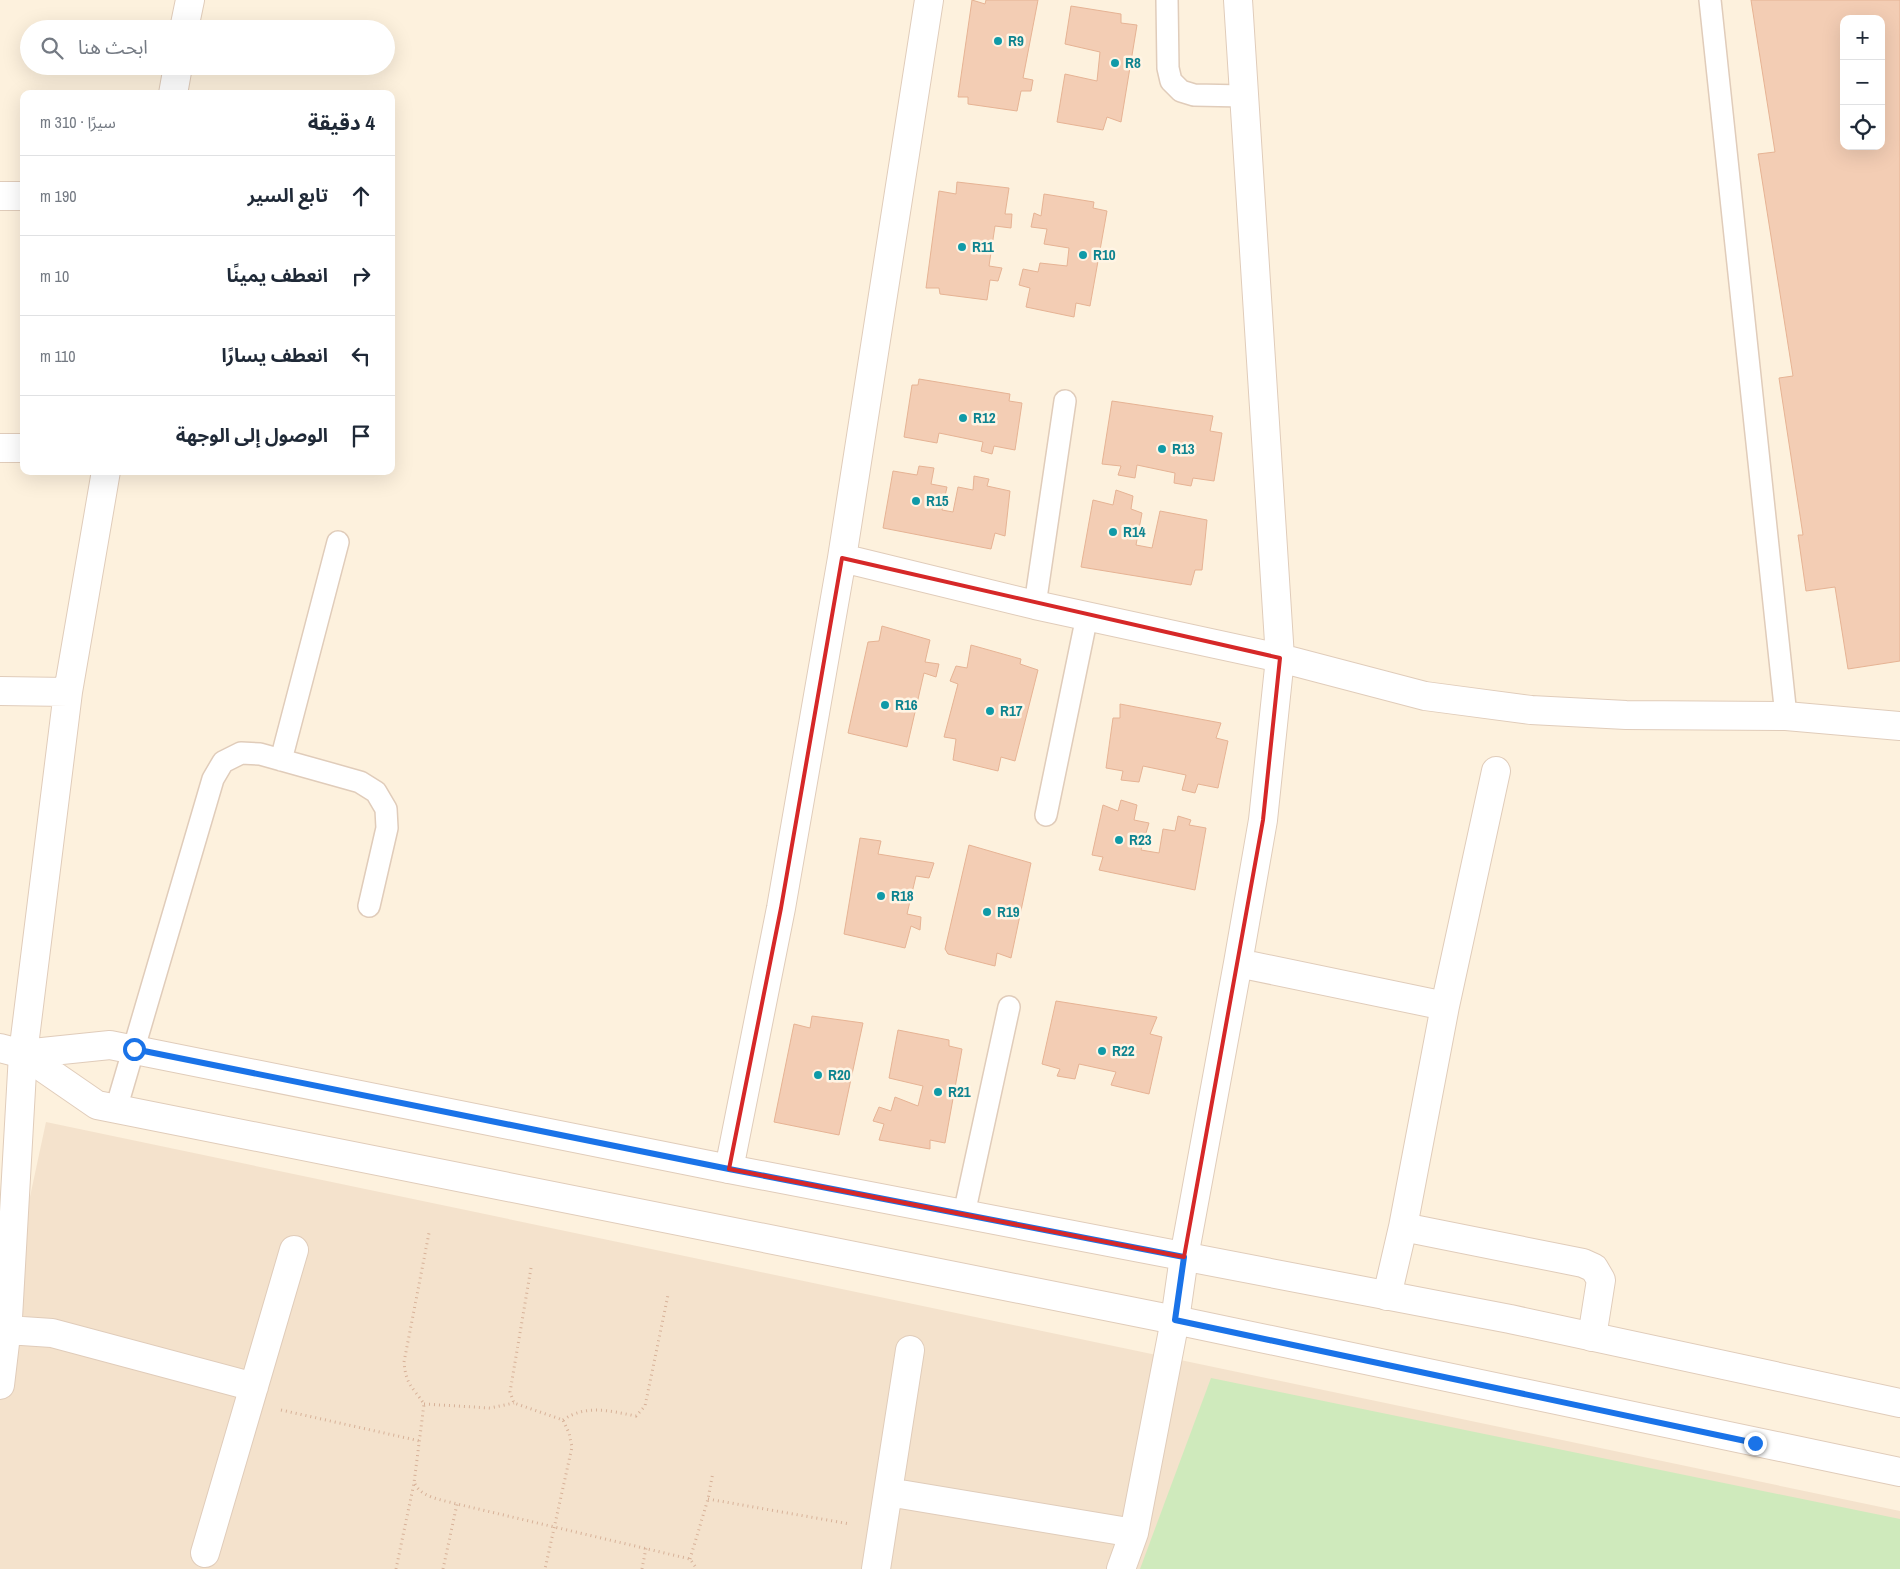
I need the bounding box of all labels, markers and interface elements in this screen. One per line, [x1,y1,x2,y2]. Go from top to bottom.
map controls [1840,15,1885,150]
button: + [1840,15,1885,60]
search box [20,20,395,75]
place label: R9 [1008,30,1024,51]
icon: search [38,34,66,62]
text: ابحث هنا [78,34,148,60]
marker: R9 [992,35,1004,47]
place label: R8 [1125,52,1141,73]
marker: R8 [1109,57,1121,69]
button: − [1840,60,1885,105]
button: locate [1840,105,1885,150]
text: 4 دقيقة [308,108,375,137]
text: سيرًا · 310 m [40,111,116,133]
text: تابع السير [247,182,328,208]
icon: ahead [347,182,375,210]
text: 190 m [40,185,76,207]
place label: R11 [972,236,994,257]
marker: R11 [956,241,968,253]
place label: R10 [1093,244,1116,265]
marker: R10 [1077,249,1089,261]
text: انعطف يمينًا [227,262,328,288]
icon: right [347,262,375,290]
text: 10 m [40,265,69,287]
text: انعطف يسارًا [222,342,328,368]
icon: left [347,342,375,370]
text: 110 m [40,345,76,367]
place label: R12 [973,407,996,428]
marker: R12 [957,412,969,424]
text: الوصول إلى الوجهة [176,422,328,448]
icon: arrive [347,422,375,450]
place label: R13 [1172,438,1195,459]
marker: R13 [1156,443,1168,455]
place label: R15 [926,490,949,511]
marker: R15 [910,495,922,507]
place label: R14 [1123,521,1146,542]
marker: R14 [1107,526,1119,538]
place label: R16 [895,694,918,715]
marker: R16 [879,699,891,711]
place label: R17 [1000,700,1023,721]
marker: R17 [984,705,996,717]
place label: R23 [1129,829,1152,850]
marker: R23 [1113,834,1125,846]
place label: R18 [891,885,914,906]
marker: R18 [875,890,887,902]
place label: R19 [997,901,1020,922]
marker: R19 [981,906,993,918]
route start [123,1038,146,1061]
place label: R22 [1112,1040,1135,1061]
marker: R22 [1096,1045,1108,1057]
place label: R20 [828,1064,851,1085]
marker: R20 [812,1069,824,1081]
place label: R21 [948,1081,971,1102]
marker: R21 [932,1086,944,1098]
route end [1744,1432,1767,1455]

